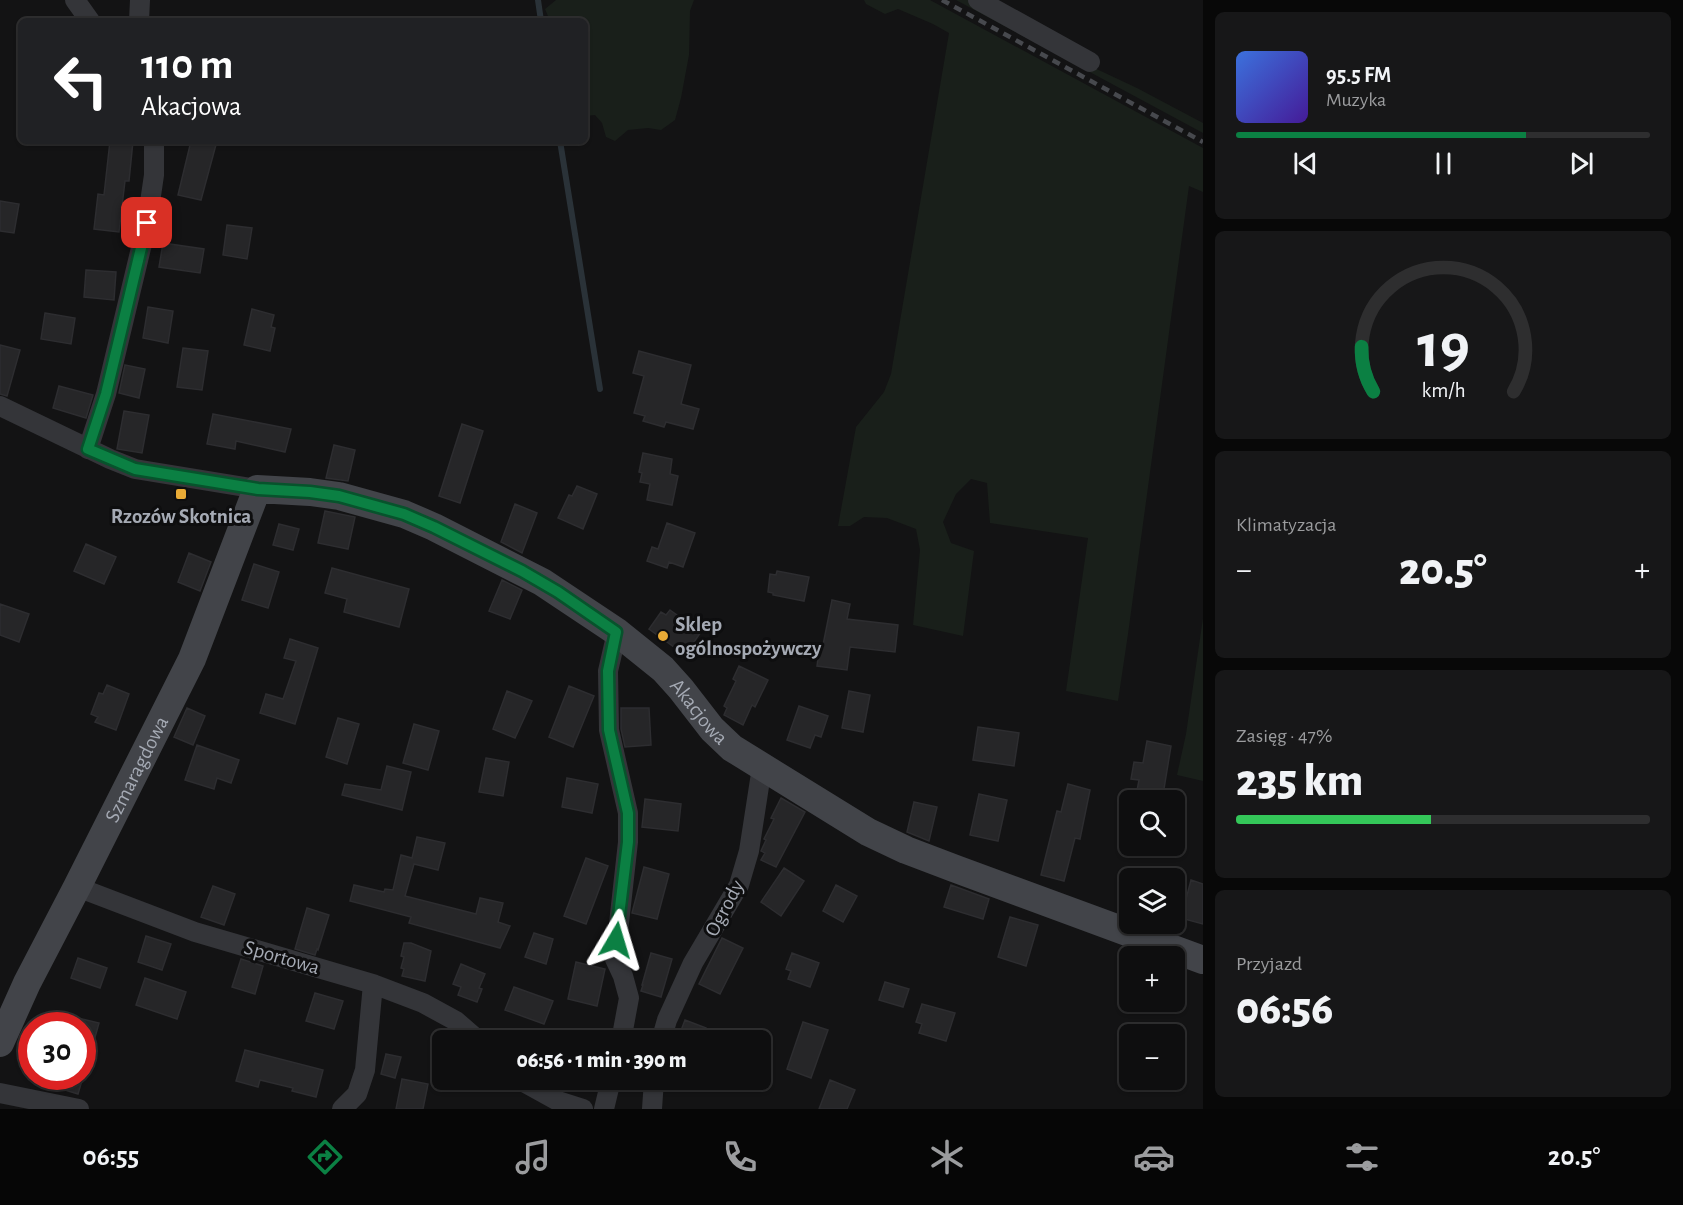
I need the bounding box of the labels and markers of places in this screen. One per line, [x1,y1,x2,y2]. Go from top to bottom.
pin [121,197,172,248]
marker: Rzozów Skotnica [174,487,188,501]
place label: Rzozów Skotnica [111,506,251,527]
place label: Sklep ogólnospożywczy [675,614,822,659]
marker: Sklep ogólnospożywczy [656,629,670,643]

